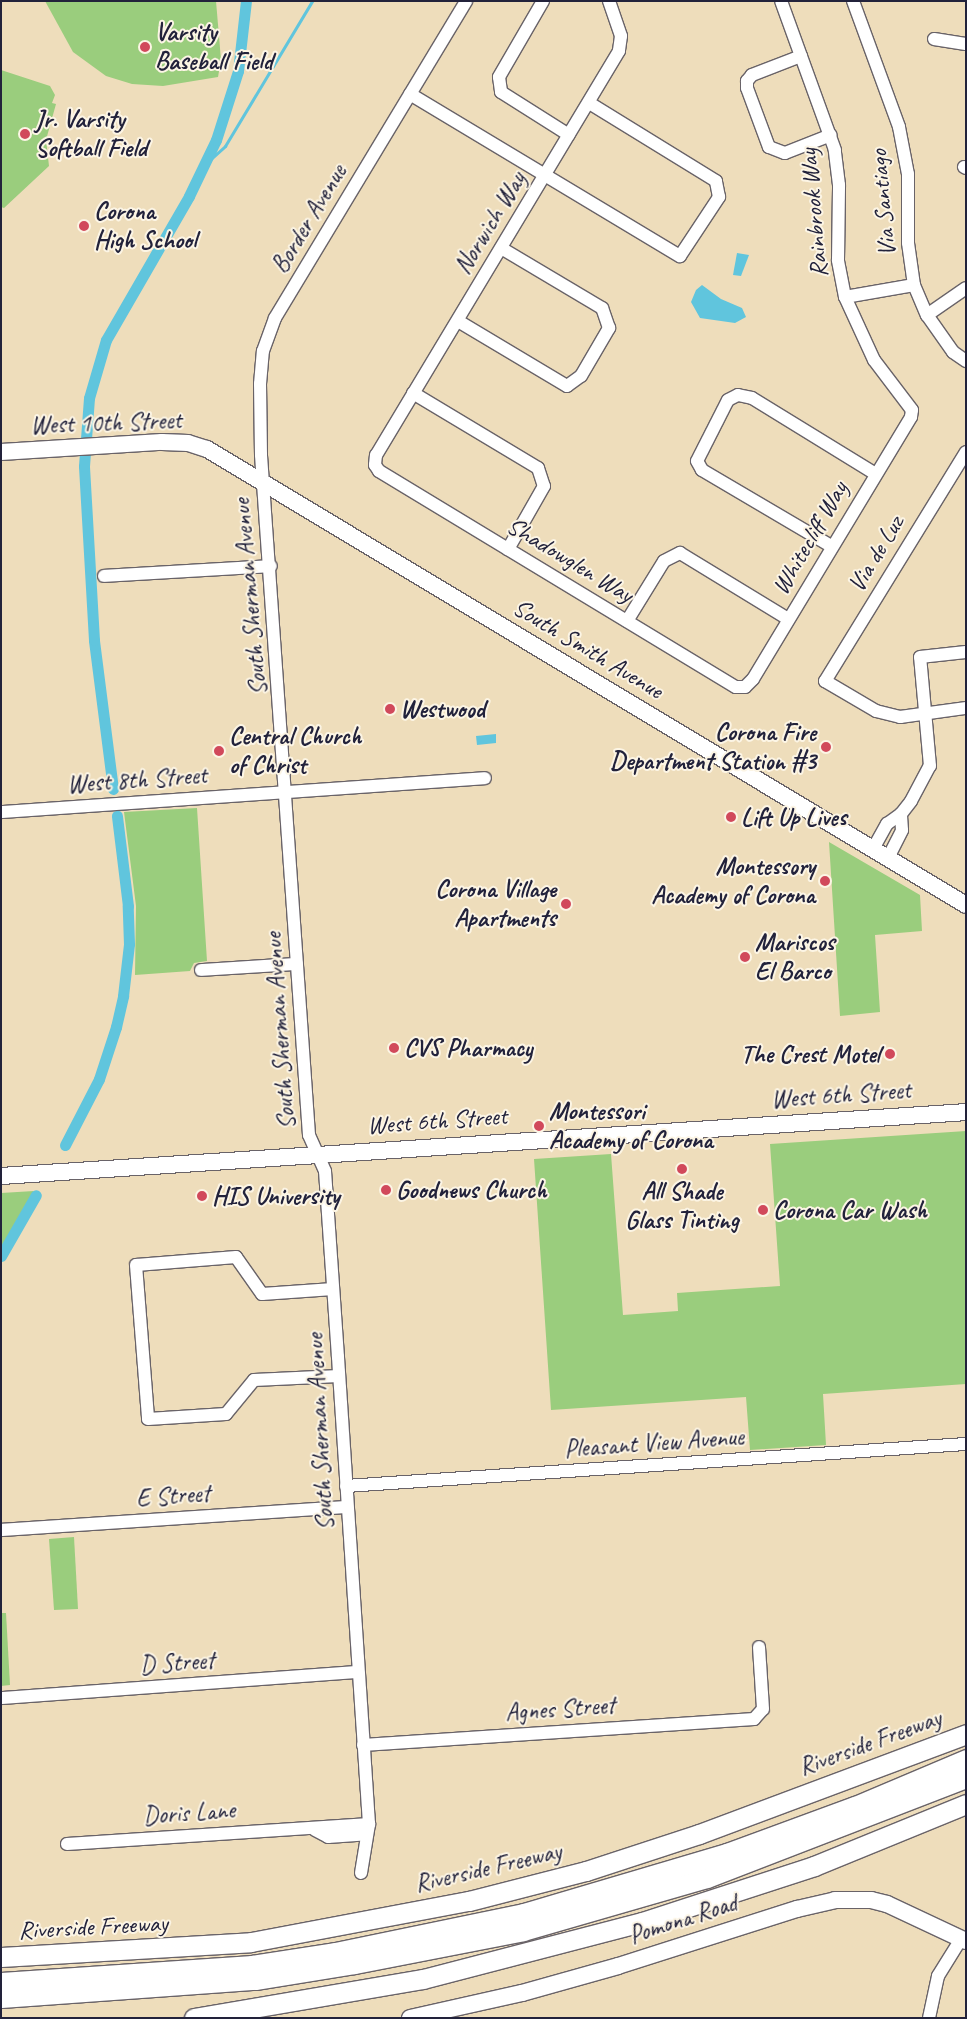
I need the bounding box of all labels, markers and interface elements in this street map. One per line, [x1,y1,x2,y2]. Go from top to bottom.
place label: Varsity Baseball Field [155,18,272,77]
marker: Varsity Baseball Field [139,41,151,53]
place label: Jr. Varsity Softball Field [35,105,147,164]
marker: Jr. Varsity Softball Field [19,128,31,140]
street label: Rainbrook Way [793,147,835,279]
street label: Via Santiago [863,148,903,258]
street label: Border Avenue [265,159,353,279]
street label: Norwich Way [448,166,532,280]
place label: Corona High School [94,197,195,256]
marker: Corona High School [78,220,90,232]
street label: West 10th Street [30,405,182,441]
street label: Whitecliff Way [766,476,854,600]
street label: South Sherman Avenue [227,498,273,696]
street label: Via de Luz [841,510,911,598]
street label: Shadowglen Way [501,511,639,609]
street label: South Smith Avenue [508,592,668,706]
place label: Westwood [400,694,485,724]
marker: Westwood [384,703,396,715]
place label: Corona Fire Department Station #3 [610,718,816,777]
place label: Central Church of Christ [229,722,362,781]
marker: Corona Fire Department Station #3 [820,741,832,753]
marker: Central Church of Christ [213,745,225,757]
street label: West 8th Street [66,760,208,800]
place label: Lift Up Lives [741,802,847,832]
marker: Lift Up Lives [725,811,737,823]
place label: Montessory Academy of Corona [651,852,815,911]
place label: Corona Village Apartments [435,875,556,934]
marker: Montessory Academy of Corona [819,875,831,887]
marker: Corona Village Apartments [560,898,572,910]
place label: Mariscos El Barco [755,928,834,987]
street label: South Sherman Avenue [258,932,302,1130]
marker: Mariscos El Barco [739,951,751,963]
place label: CVS Pharmacy [404,1033,532,1063]
place label: The Crest Motel [741,1039,880,1069]
marker: CVS Pharmacy [388,1042,400,1054]
marker: The Crest Motel [884,1048,896,1060]
street label: West 6th Street [770,1075,912,1115]
place label: Montessori Academy of Corona [549,1097,713,1156]
street label: West 6th Street [366,1101,508,1141]
marker: Montessori Academy of Corona [533,1120,545,1132]
marker: All Shade Glass Tinting [676,1163,688,1175]
place label: Goodnews Church [396,1175,547,1205]
place label: All Shade Glass Tinting [625,1177,739,1236]
place label: HIS University [212,1181,339,1211]
marker: Goodnews Church [380,1184,392,1196]
marker: HIS University [196,1190,208,1202]
place label: Corona Car Wash [773,1195,928,1225]
marker: Corona Car Wash [757,1204,769,1216]
street label: South Sherman Avenue [300,1333,340,1531]
street label: Pleasant View Avenue [563,1422,745,1464]
street label: E Street [135,1478,211,1514]
street label: D Street [139,1645,215,1681]
street label: Agnes Street [504,1690,616,1728]
street label: Riverside Freeway [795,1703,945,1783]
street label: Doris Lane [142,1795,236,1831]
street label: Riverside Freeway [412,1837,564,1899]
street label: Pomona Road [625,1887,741,1951]
street label: Riverside Freeway [18,1908,168,1946]

